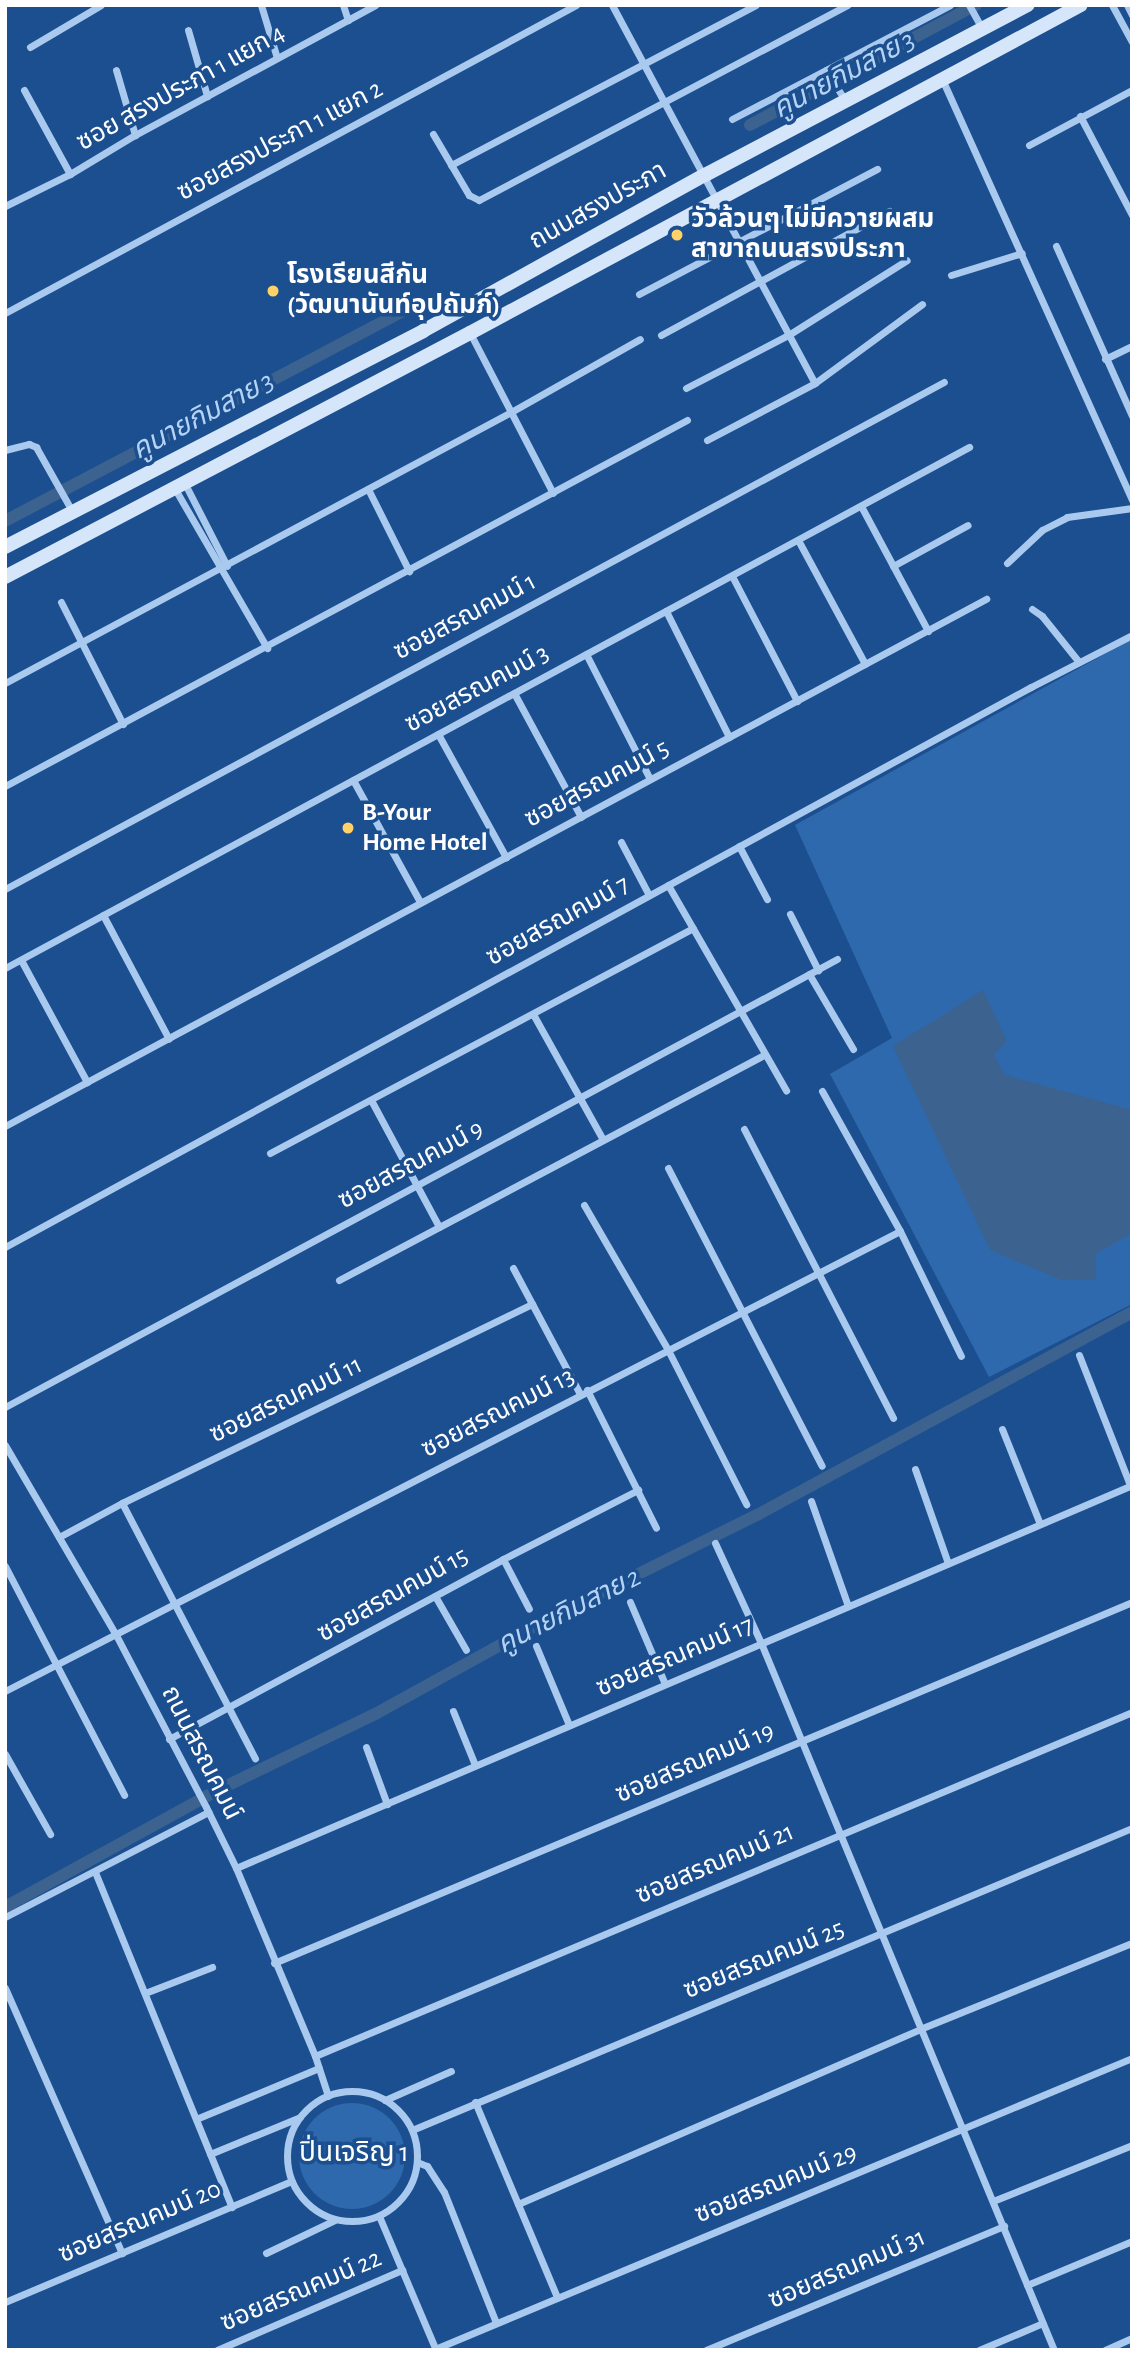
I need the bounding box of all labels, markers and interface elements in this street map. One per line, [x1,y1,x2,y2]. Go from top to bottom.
street label: ซอย สรงประภา 1 แยก 4 [71,18,291,158]
water label: คูนายกิมสาย 3 [767,24,921,126]
street label: ซอยสรงประภา 1 แยก 2 [172,74,388,208]
street label: ถนนสรงประภา [524,155,672,257]
place label: วัวล้วนๆ ไม่มีควายผสม สาขาถนนสรงประภา [691,204,934,266]
marker: วัวล้วนๆ ไม่มีควายผสม สาขาถนนสรงประภา [669,227,685,243]
place label: โรงเรียนสีกัน (วัฒนานันท์อุปถัมภ์) [287,260,500,322]
marker: โรงเรียนสีกัน (วัฒนานันท์อุปถัมภ์) [265,283,281,299]
water label: คูนายกิมสาย 3 [126,365,280,467]
street label: ซอยสรณคมน์ 1 [388,566,542,668]
street label: ซอยสรณคมน์ 3 [400,638,554,740]
street label: ซอยสรณคมน์ 5 [519,733,675,835]
place label: B-Your Home Hotel [362,797,487,858]
marker: B-Your Home Hotel [340,820,356,836]
street label: ซอยสรณคมน์ 7 [481,869,635,973]
street label: ซอยสรณคมน์ 9 [333,1114,489,1216]
street label: ซอยสรณคมน์ 11 [205,1350,367,1450]
street label: ซอยสรณคมน์ 13 [416,1361,580,1465]
street label: ซอยสรณคมน์ 15 [312,1541,474,1649]
water label: คูนายกิมสาย 2 [491,1560,647,1662]
street label: ซอยสรณคมน์ 17 [592,1610,758,1704]
street label: ถนนสรณคมน์ [154,1681,248,1825]
street label: ซอยสรณคมน์ 19 [611,1716,779,1810]
street label: ซอยสรณคมน์ 21 [631,1817,799,1911]
street label: ซอยสรณคมน์ 25 [679,1914,849,2006]
district label: ปิ่นเจริญ 1 [299,2136,409,2170]
street label: ซอยสรณคมน์ 29 [690,2137,862,2231]
street label: ซอยสรณคมน์ 20 [54,2174,226,2270]
street label: ซอยสรณคมน์ 31 [764,2222,930,2316]
street label: ซอยสรณคมน์ 22 [216,2243,386,2339]

